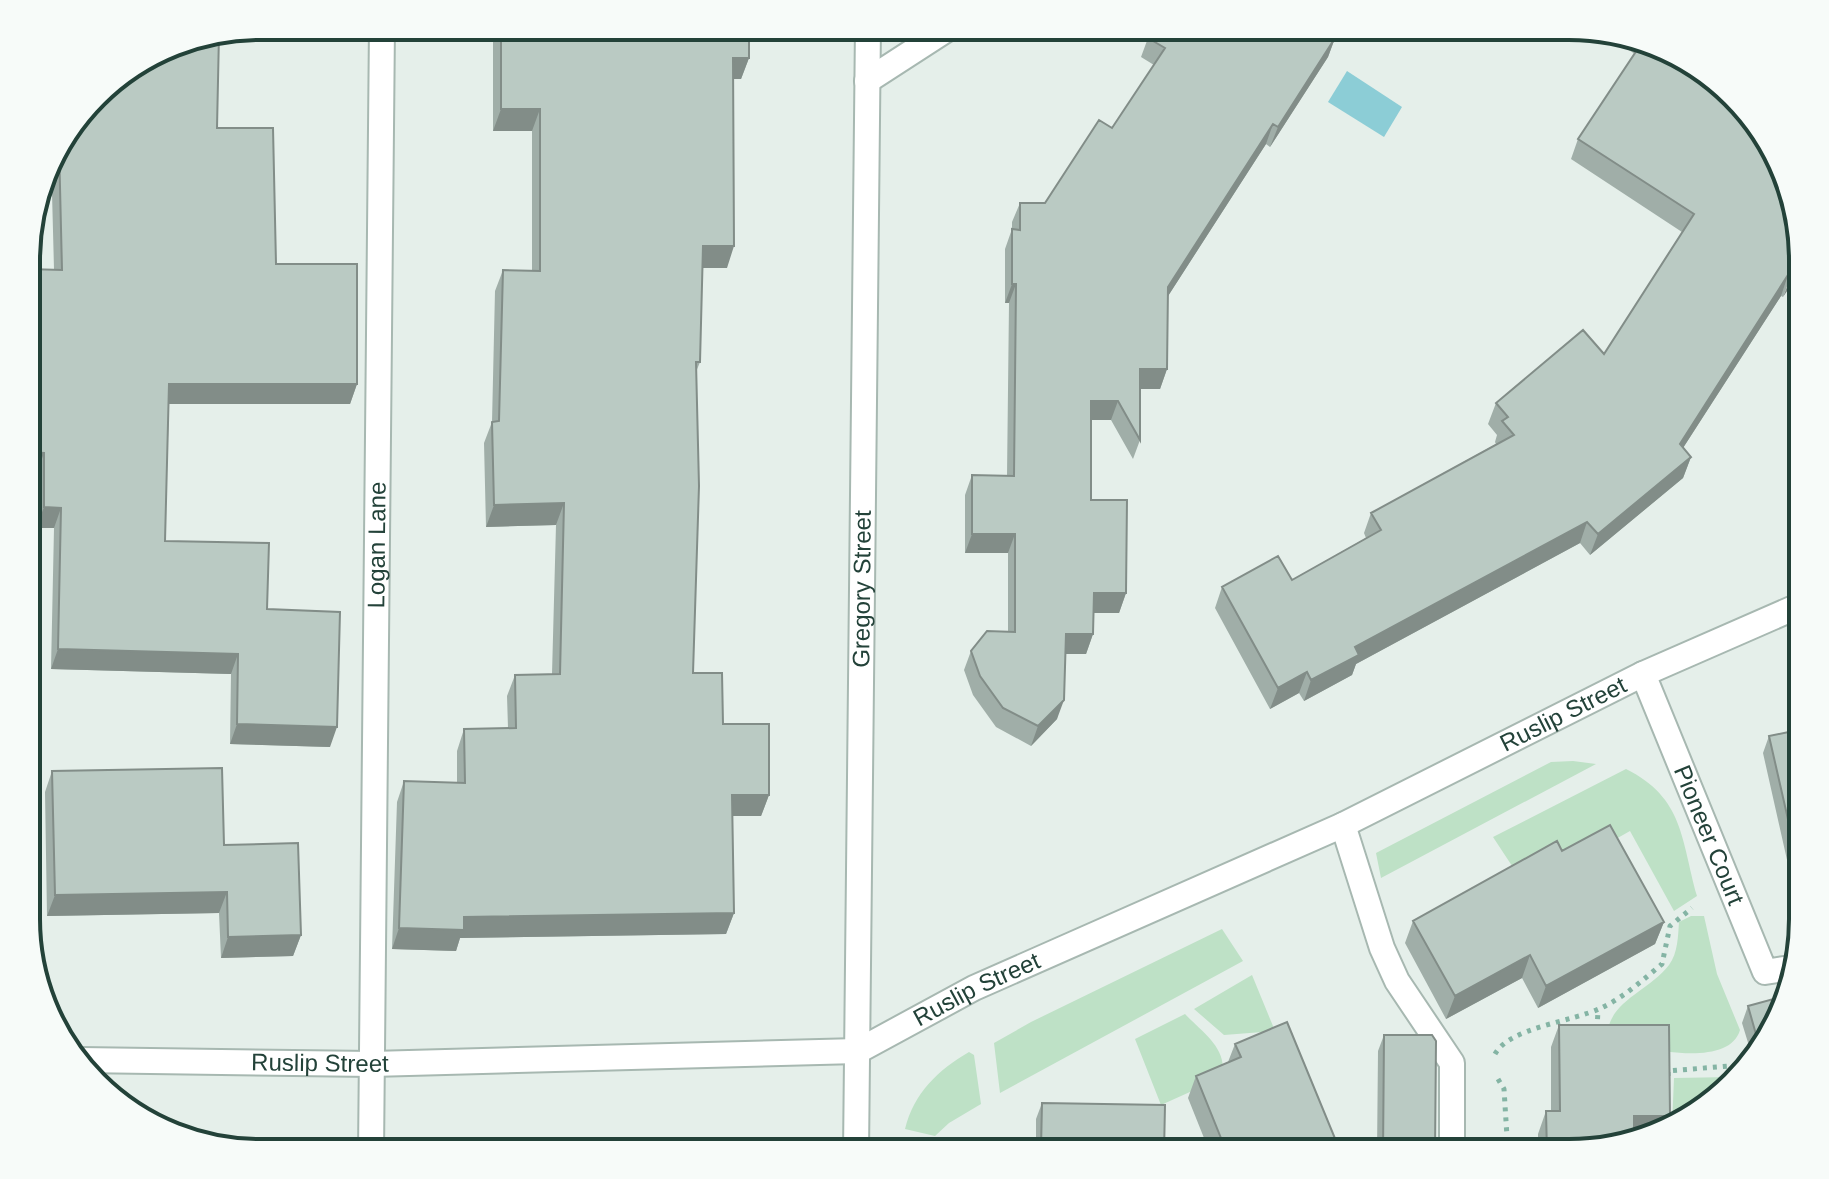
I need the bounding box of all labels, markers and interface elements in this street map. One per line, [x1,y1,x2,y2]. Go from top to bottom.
street label: Logan Lane [362,481,391,609]
street label: Gregory Street [847,510,876,668]
street label: Ruslip Street [1495,671,1631,757]
street label: Pioneer Court [1669,761,1750,909]
street label: Ruslip Street [908,947,1044,1031]
street label: Ruslip Street [251,1048,389,1077]

